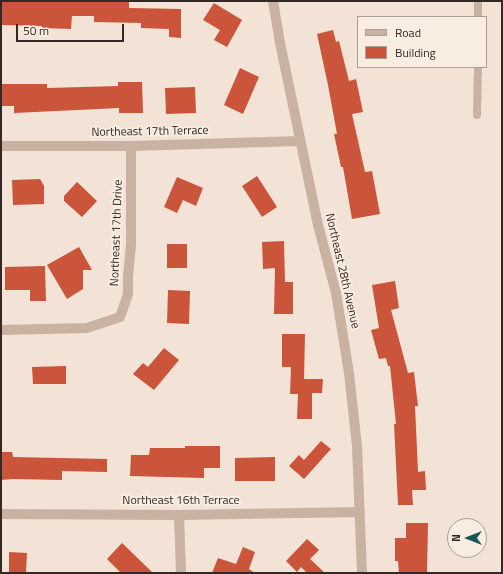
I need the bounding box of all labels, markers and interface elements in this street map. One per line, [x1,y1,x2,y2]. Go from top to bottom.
scale bar [18,16,126,42]
legend [357,16,487,68]
text: 50 m [23,21,49,40]
text: Road [395,23,421,42]
text: Building [395,43,436,62]
street label: Northeast 17th Terrace [91,124,209,140]
street label: Northeast 17th Drive [108,179,126,287]
street label: Northeast 28th Avenue [322,212,362,330]
street label: Northeast 16th Terrace [122,494,240,508]
north arrow [447,518,487,558]
text: N [448,534,464,542]

